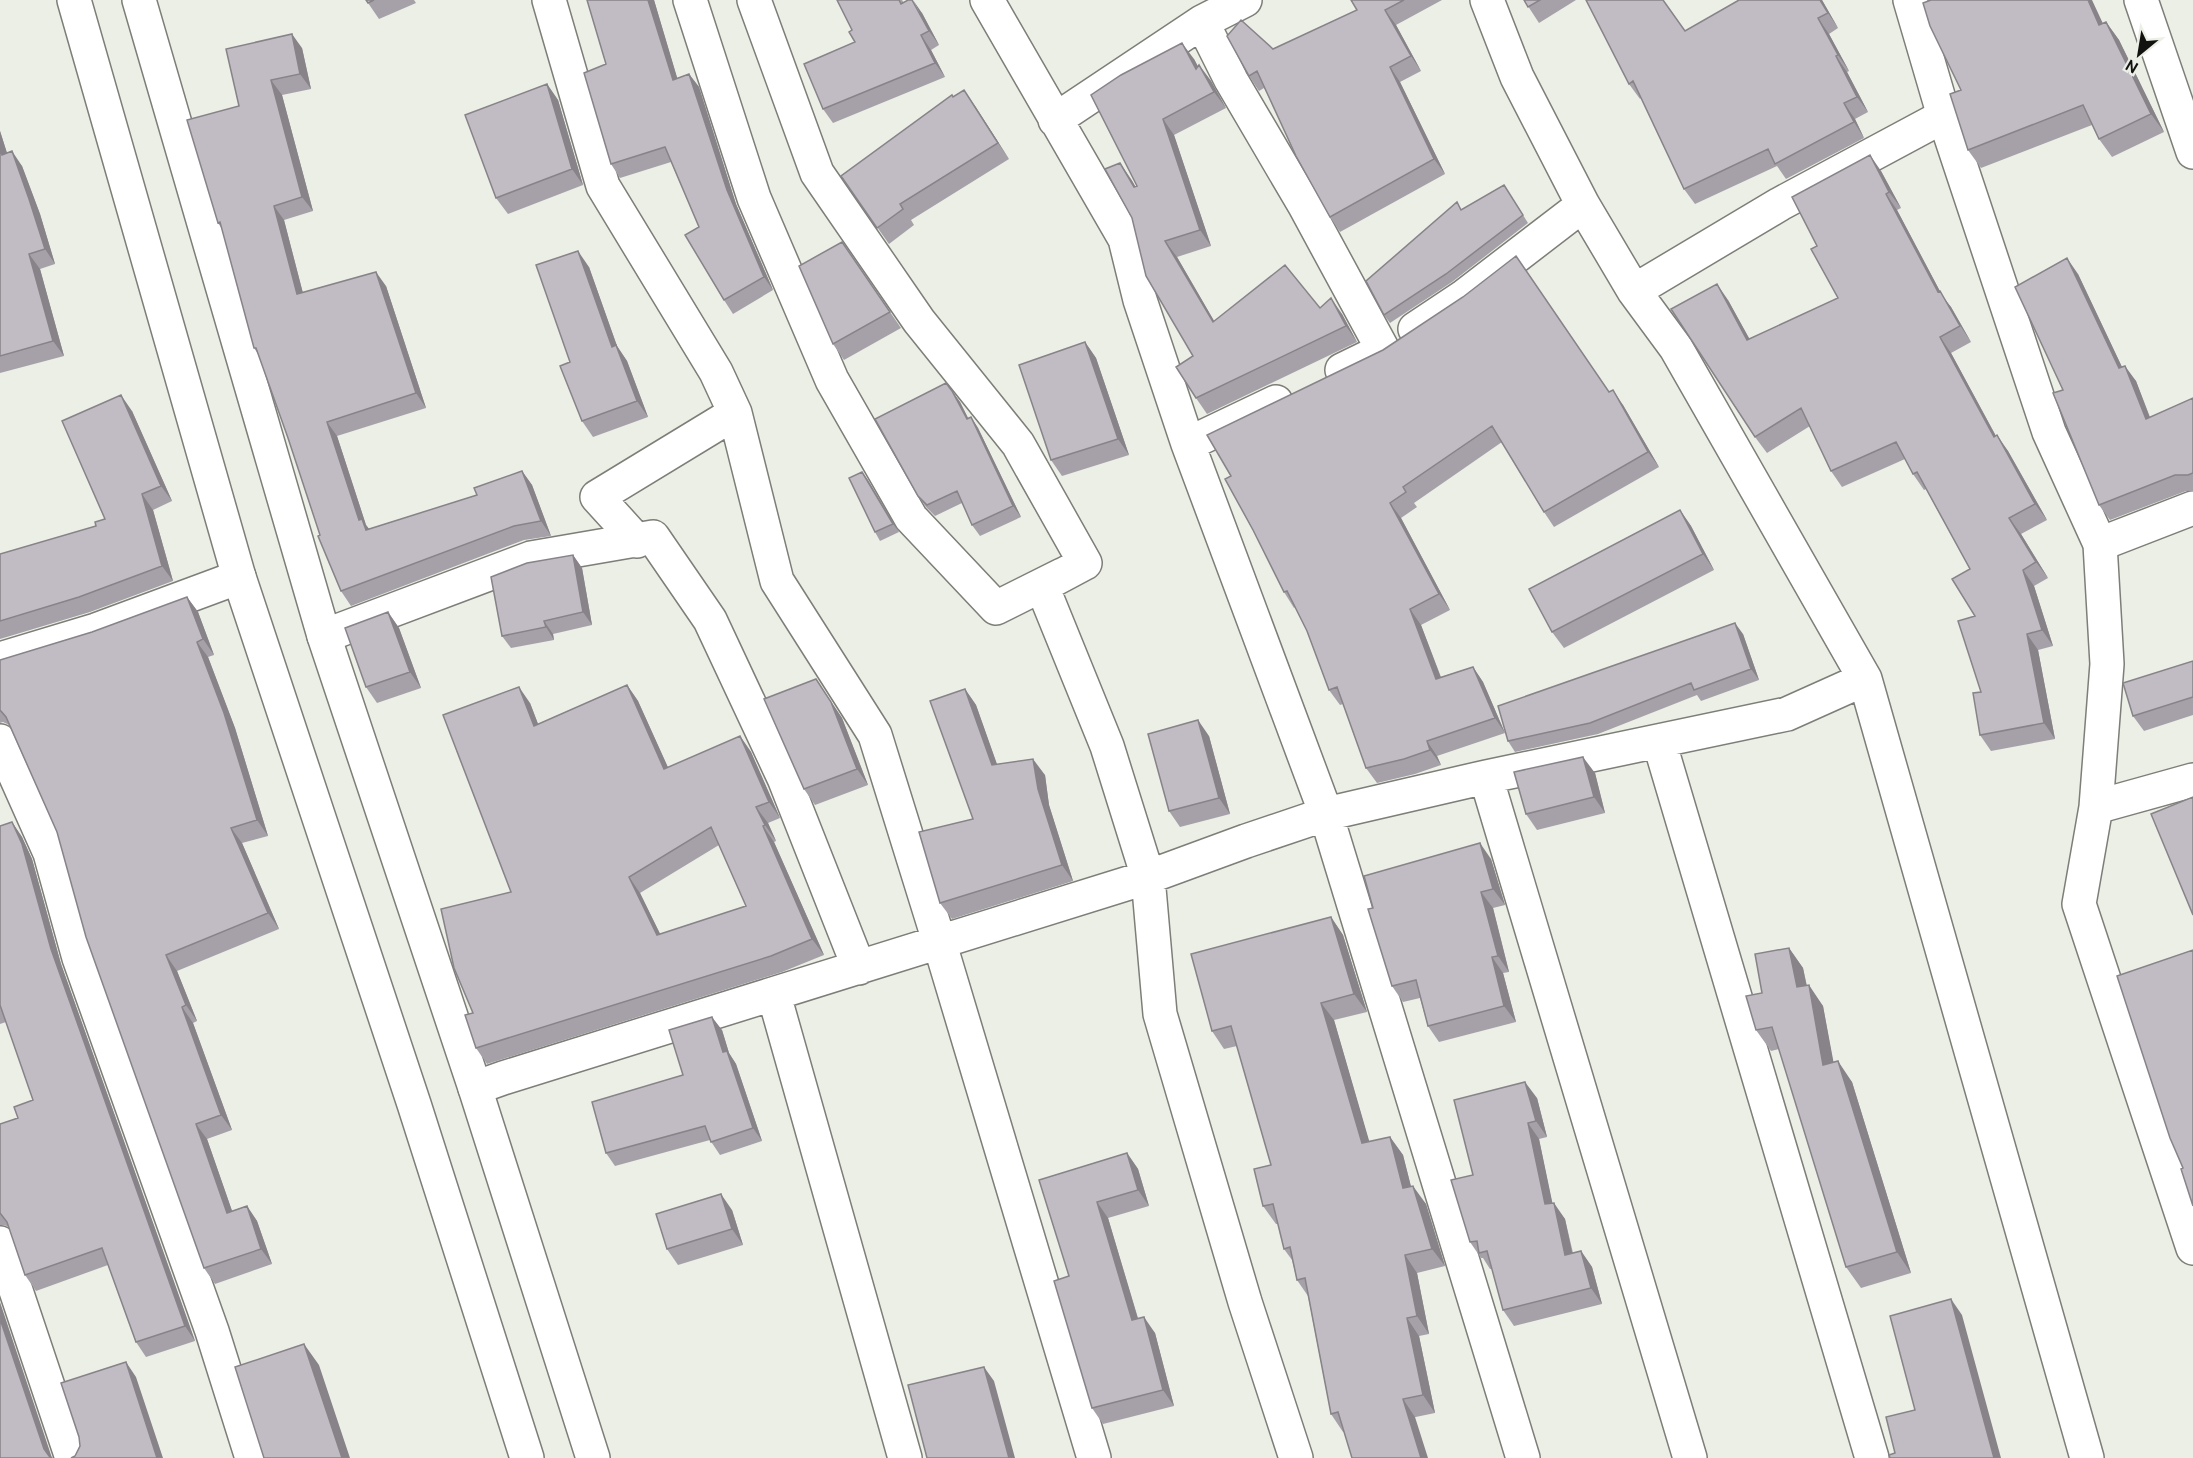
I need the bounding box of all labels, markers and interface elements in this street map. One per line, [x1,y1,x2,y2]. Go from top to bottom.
north arrow [2109,24,2169,84]
text: N [2122,56,2141,78]

